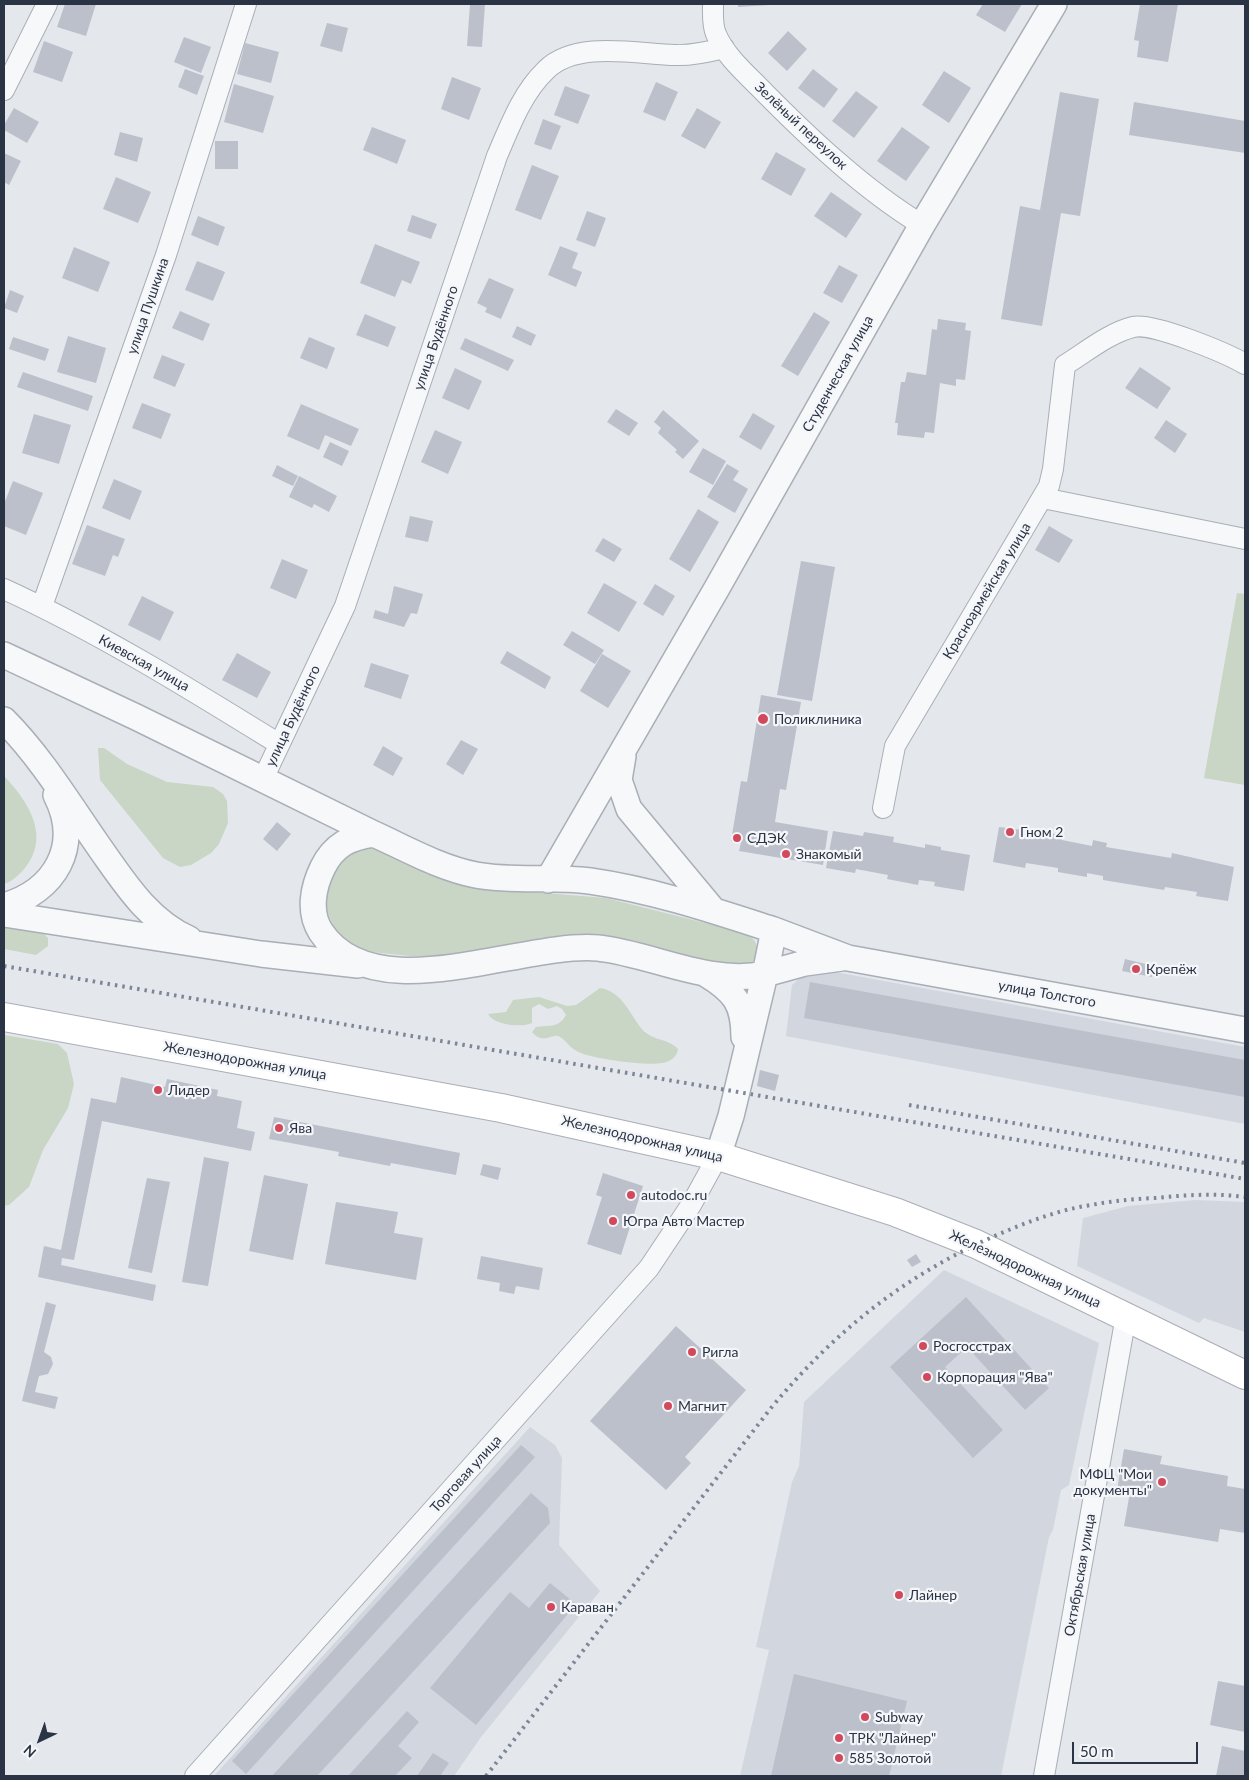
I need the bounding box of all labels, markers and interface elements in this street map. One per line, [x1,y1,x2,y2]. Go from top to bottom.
street label: Зелёный переулок [751,79,851,173]
street label: улица Пушкина [124,256,172,356]
street label: улица Будённого [410,283,462,393]
street label: Студенческая улица [799,313,877,435]
street label: Красноармейская улица [940,520,1034,662]
street label: Киевская улица [96,631,192,695]
street label: улица Будённого [262,663,324,769]
place label: Поликлиника [774,711,862,727]
marker: Поликлиника [756,712,770,726]
place label: Гном 2 [1020,824,1063,840]
marker: Гном 2 [1004,826,1016,838]
place label: СДЭК [747,830,786,846]
marker: СДЭК [731,832,743,844]
place label: Знакомый [796,846,862,862]
marker: Знакомый [780,848,792,860]
place label: Крепёж [1146,961,1197,977]
marker: Крепёж [1130,963,1142,975]
street label: улица Толстого [997,977,1097,1011]
street label: Железнодорожная улица [162,1038,328,1084]
place label: Лидер [168,1082,210,1098]
marker: Лидер [152,1084,164,1096]
street label: Железнодорожная улица [560,1112,724,1166]
place label: Ява [289,1120,312,1136]
marker: Ява [273,1122,285,1134]
place label: autodoc.ru [641,1187,707,1203]
marker: autodoc.ru [625,1189,637,1201]
place label: Югра Авто Мастер [623,1213,745,1229]
marker: Югра Авто Мастер [607,1215,619,1227]
street label: Железнодорожная улица [947,1226,1103,1312]
place label: Росгосстрах [933,1338,1011,1354]
marker: Росгосстрах [917,1340,929,1352]
place label: Ригла [702,1344,738,1360]
marker: Ригла [686,1346,698,1358]
place label: Корпорация "Ява" [937,1369,1053,1385]
marker: Корпорация "Ява" [921,1371,933,1383]
place label: Магнит [678,1398,727,1414]
marker: Магнит [662,1400,674,1412]
street label: Торговая улица [427,1432,505,1516]
place label: МФЦ "Мои документы" [1074,1466,1152,1498]
marker: МФЦ "Мои документы" [1156,1476,1168,1488]
street label: Октябрьская улица [1061,1512,1099,1638]
place label: Лайнер [909,1587,957,1603]
marker: Лайнер [893,1589,905,1601]
place label: Караван [561,1599,614,1615]
marker: Караван [545,1601,557,1613]
place label: Subway [875,1709,923,1725]
marker: Subway [859,1711,871,1723]
north arrow [15,1715,65,1765]
place label: ТРК "Лайнер" [849,1730,936,1746]
marker: ТРК "Лайнер" [833,1732,845,1744]
scale bar [1074,1732,1200,1764]
text: N [20,1742,39,1761]
text: 50 m [1080,1742,1114,1760]
place label: 585 Золотой [849,1750,931,1766]
marker: 585 Золотой [833,1752,845,1764]

